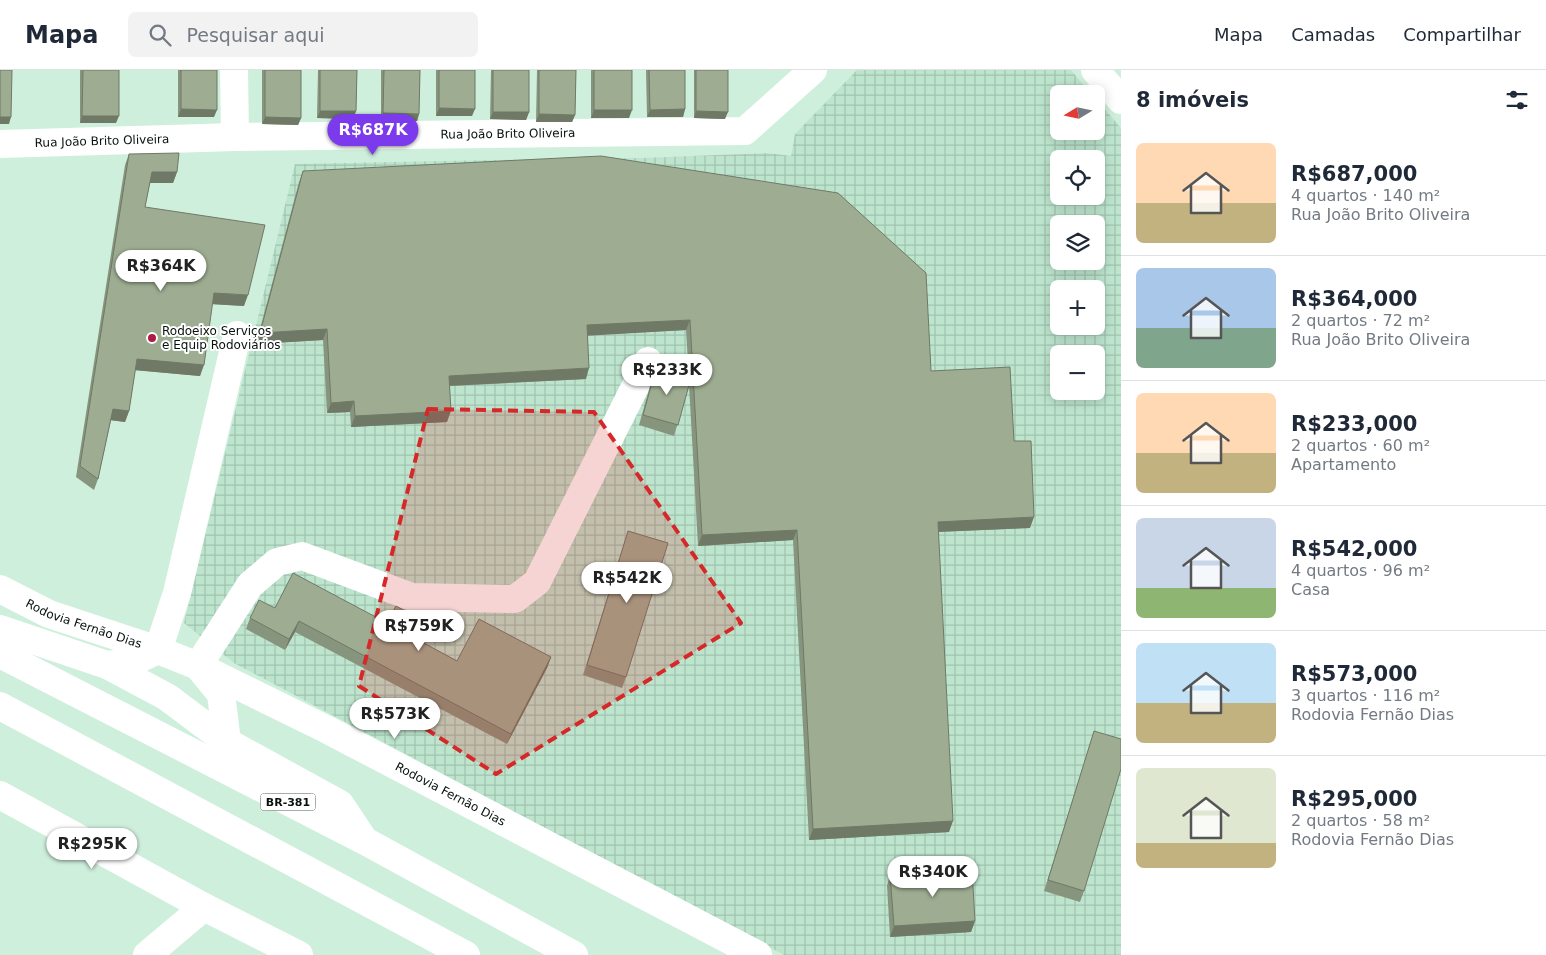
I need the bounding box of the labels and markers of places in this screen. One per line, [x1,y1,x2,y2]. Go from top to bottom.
pin: R$687K [332,114,414,156]
pin: R$364K [120,250,202,292]
place label: Rodoeixo Serviços e Equip Rodoviários [162,324,281,352]
marker: Rodoeixo Serviços e Equip Rodoviários [146,332,158,344]
pin: R$233K [626,354,708,396]
pin: R$542K [586,562,668,604]
pin: R$759K [378,610,460,652]
pin: R$573K [354,698,436,740]
pin: R$295K [51,828,133,870]
pin: R$340K [892,856,974,898]

